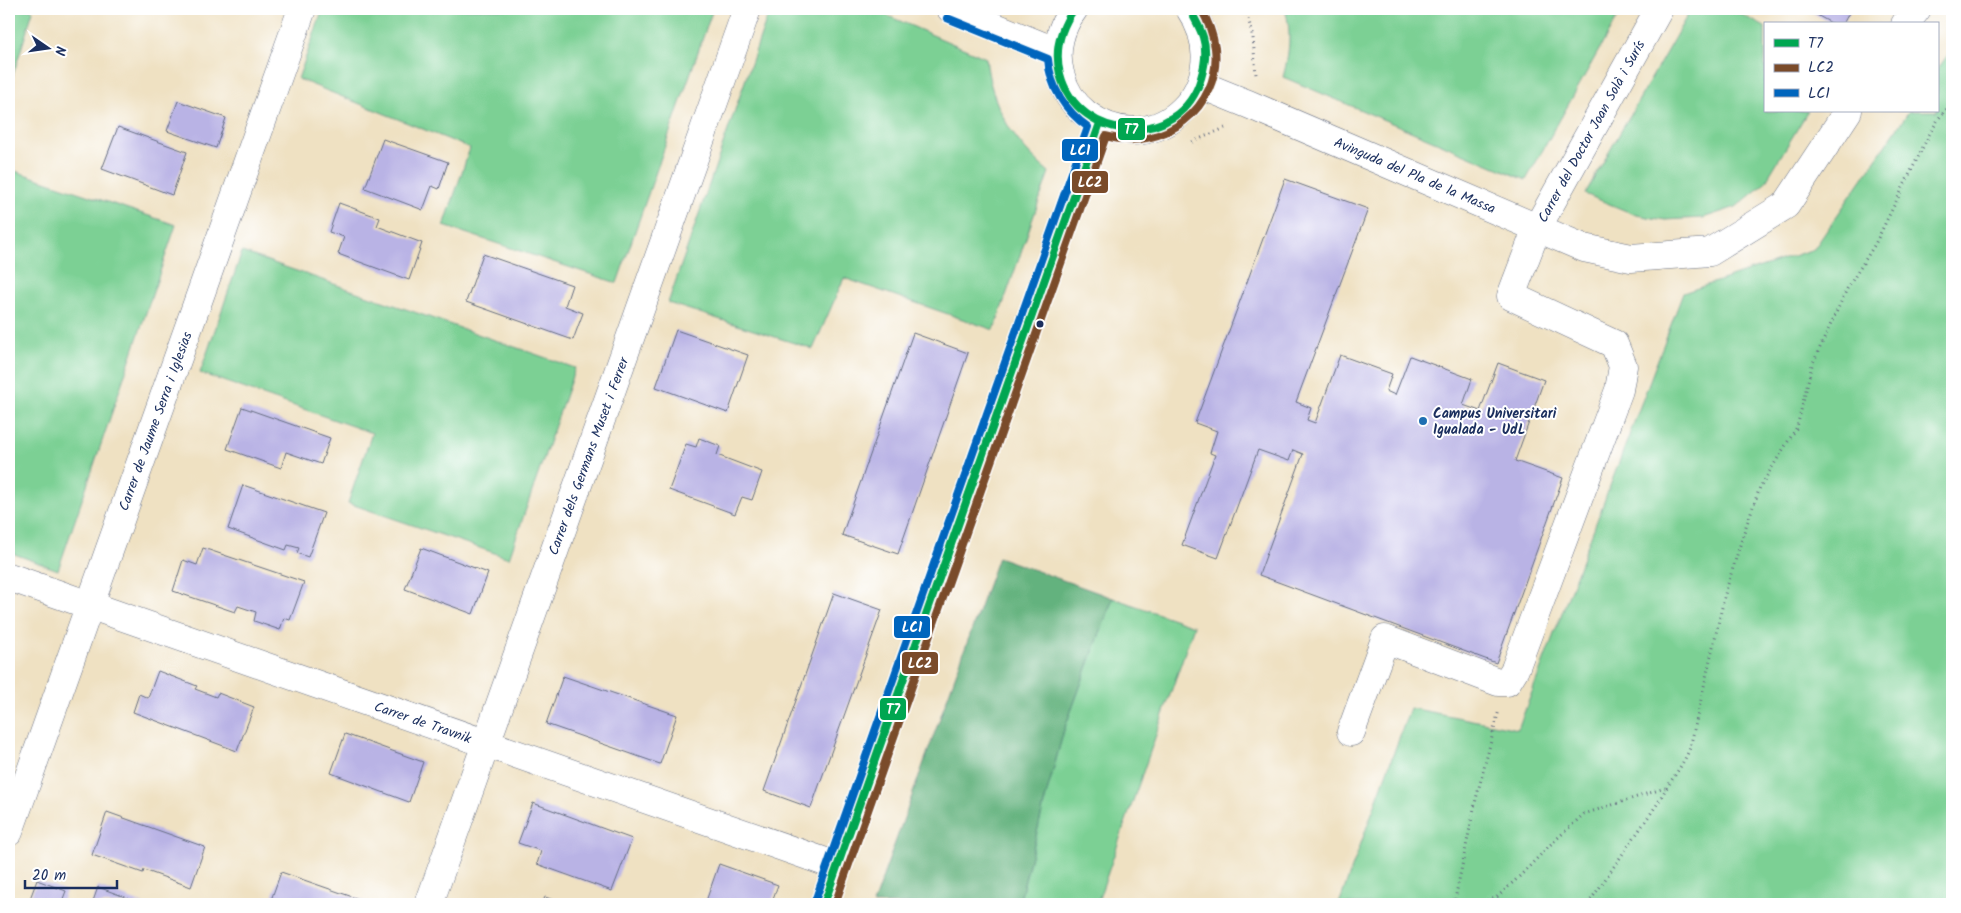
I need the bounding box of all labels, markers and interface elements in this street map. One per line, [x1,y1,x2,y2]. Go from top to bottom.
north arrow [22,22,72,72]
legend [1764,22,1938,112]
text: T7 [1808,32,1824,56]
street label: Carrer del Doctor Joan Solà i Surís [1532,36,1651,227]
text: N [48,44,71,58]
text: LC2 [1808,56,1834,80]
text: LC1 [1808,82,1830,106]
line badge: T7 [1117,117,1146,141]
text: T7 [1124,119,1138,141]
street label: Avinguda del Pla de la Massa [1330,132,1499,220]
line badge: LC1 [1061,138,1099,162]
text: LC1 [1070,140,1091,162]
line badge: LC2 [1071,170,1109,194]
text: LC2 [1078,172,1102,194]
unlabelled marker [1035,319,1045,329]
street label: Carrer de Jaume Serra i Iglesias [113,329,199,514]
street label: Carrer dels Germans Muset i Ferrer [543,353,636,558]
place label: Campus Universitari Igualada - UdL [1433,403,1557,441]
marker: Campus Universitari Igualada - UdL [1417,415,1429,427]
line badge: LC1 [893,615,931,639]
text: LC1 [902,617,923,639]
line badge: LC2 [901,651,939,675]
text: LC2 [908,653,932,675]
street label: Carrer de Travnik [371,696,475,750]
line badge: T7 [879,697,907,721]
text: T7 [886,699,900,721]
scale bar [25,858,118,890]
text: 20 m [32,864,66,888]

